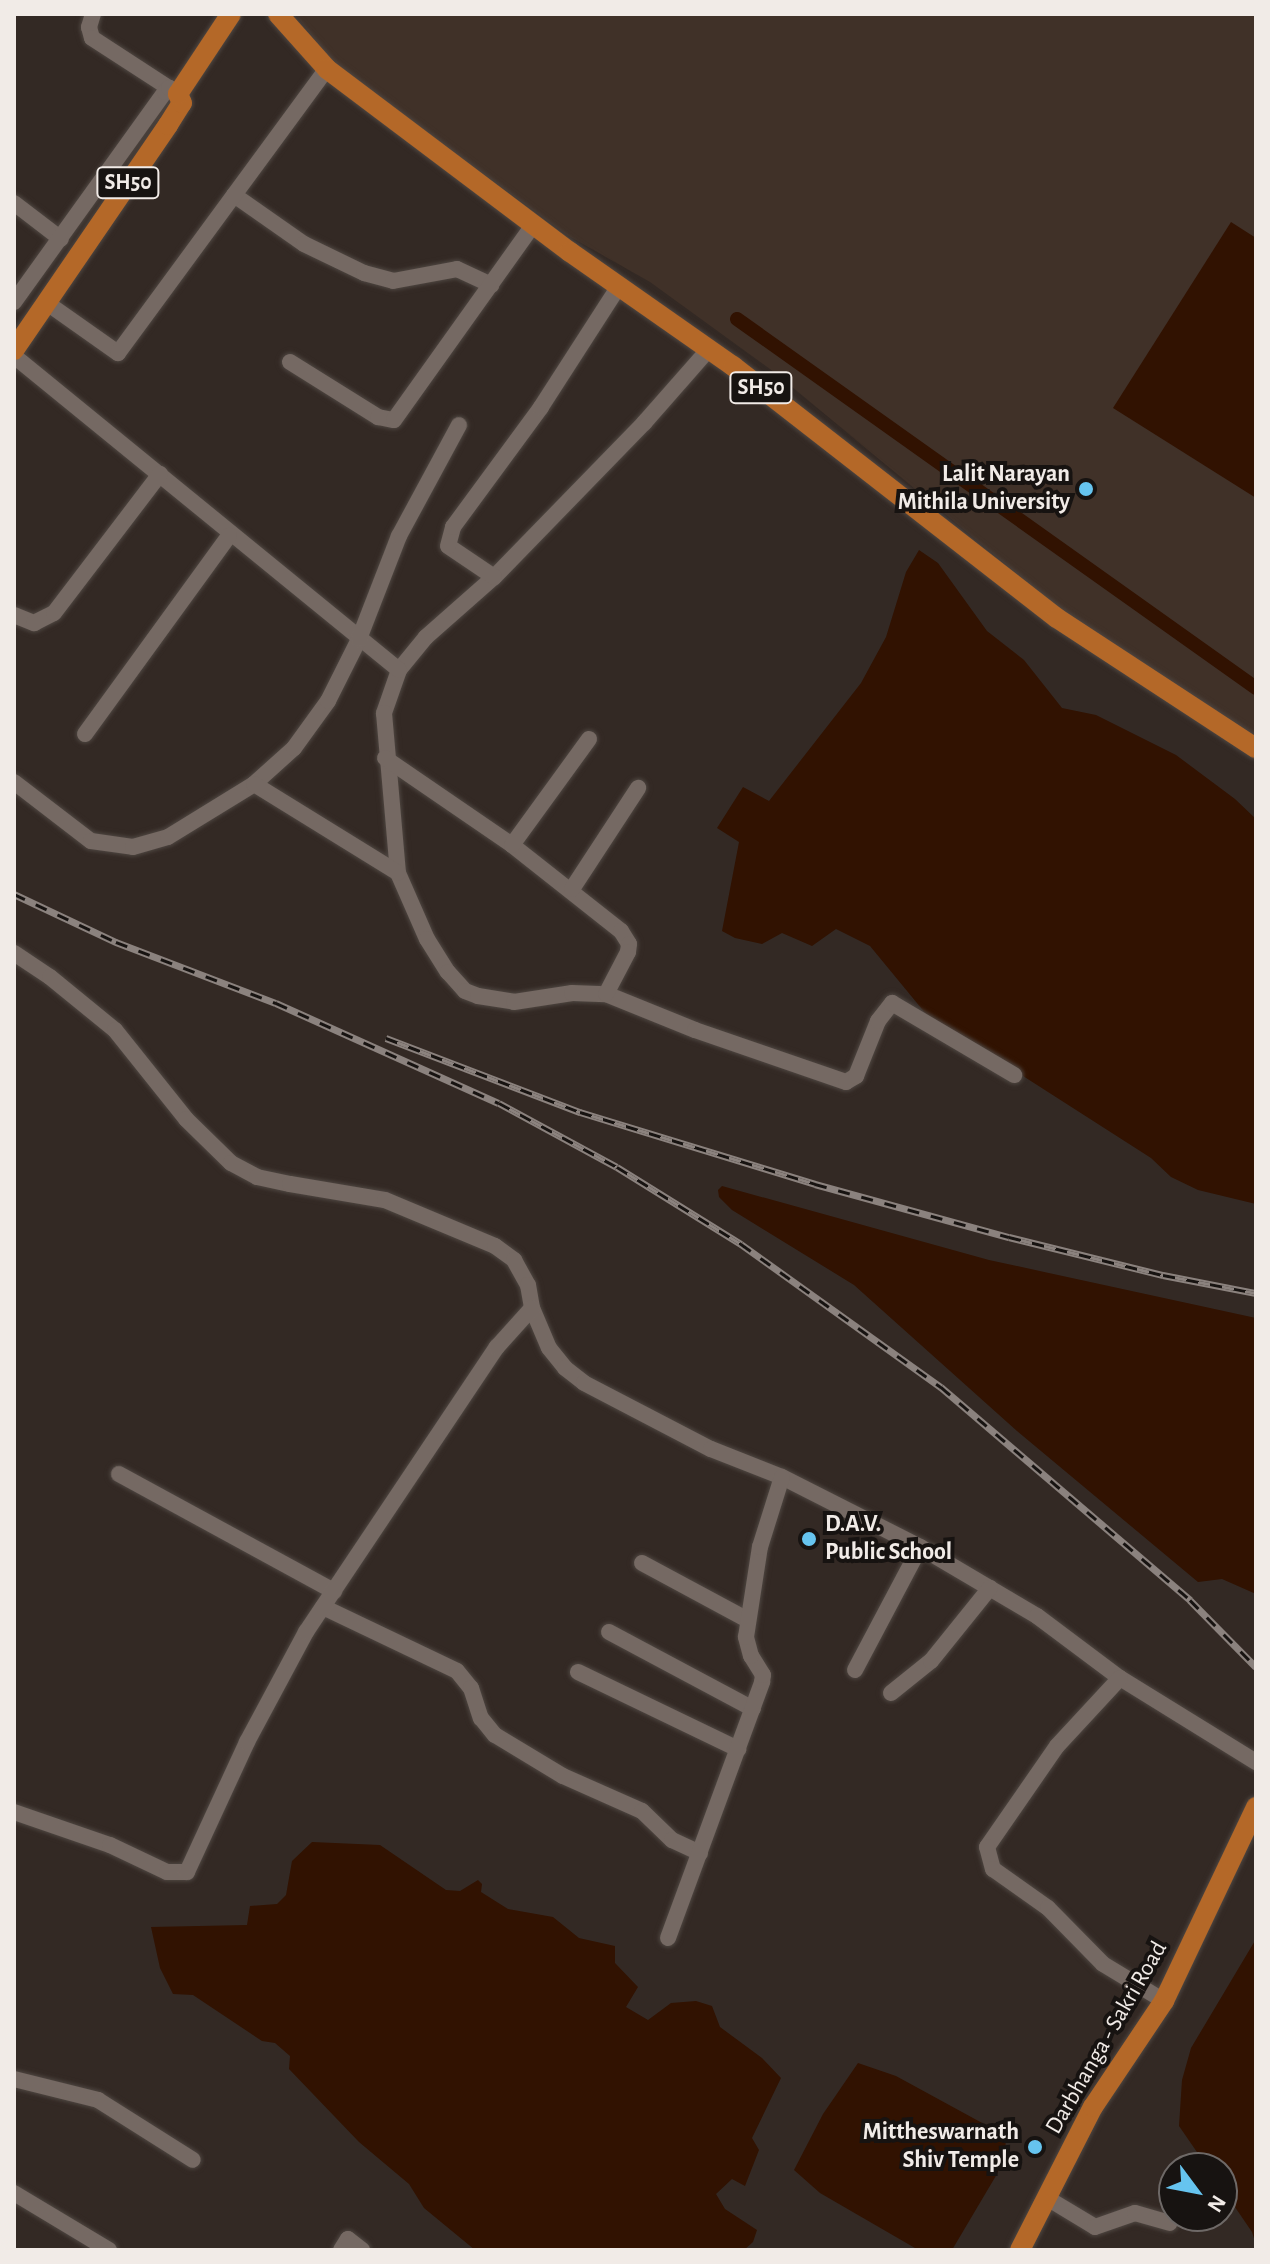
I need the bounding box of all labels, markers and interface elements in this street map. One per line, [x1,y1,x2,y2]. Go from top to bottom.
road number: SH50 [96,165,160,201]
road number: SH50 [729,370,793,406]
place label: Lalit Narayan Mithila University [898,461,1070,517]
marker: Lalit Narayan Mithila University [1077,480,1095,498]
place label: D.A.V. Public School [825,1511,952,1567]
marker: D.A.V. Public School [800,1530,818,1548]
street label: Darbhanga - Sakri Road [1040,1936,1174,2140]
place label: Mittheswarnath Shiv Temple [863,2119,1019,2175]
marker: Mittheswarnath Shiv Temple [1026,2138,1044,2156]
north arrow [1158,2152,1238,2232]
text: N [1203,2191,1230,2216]

